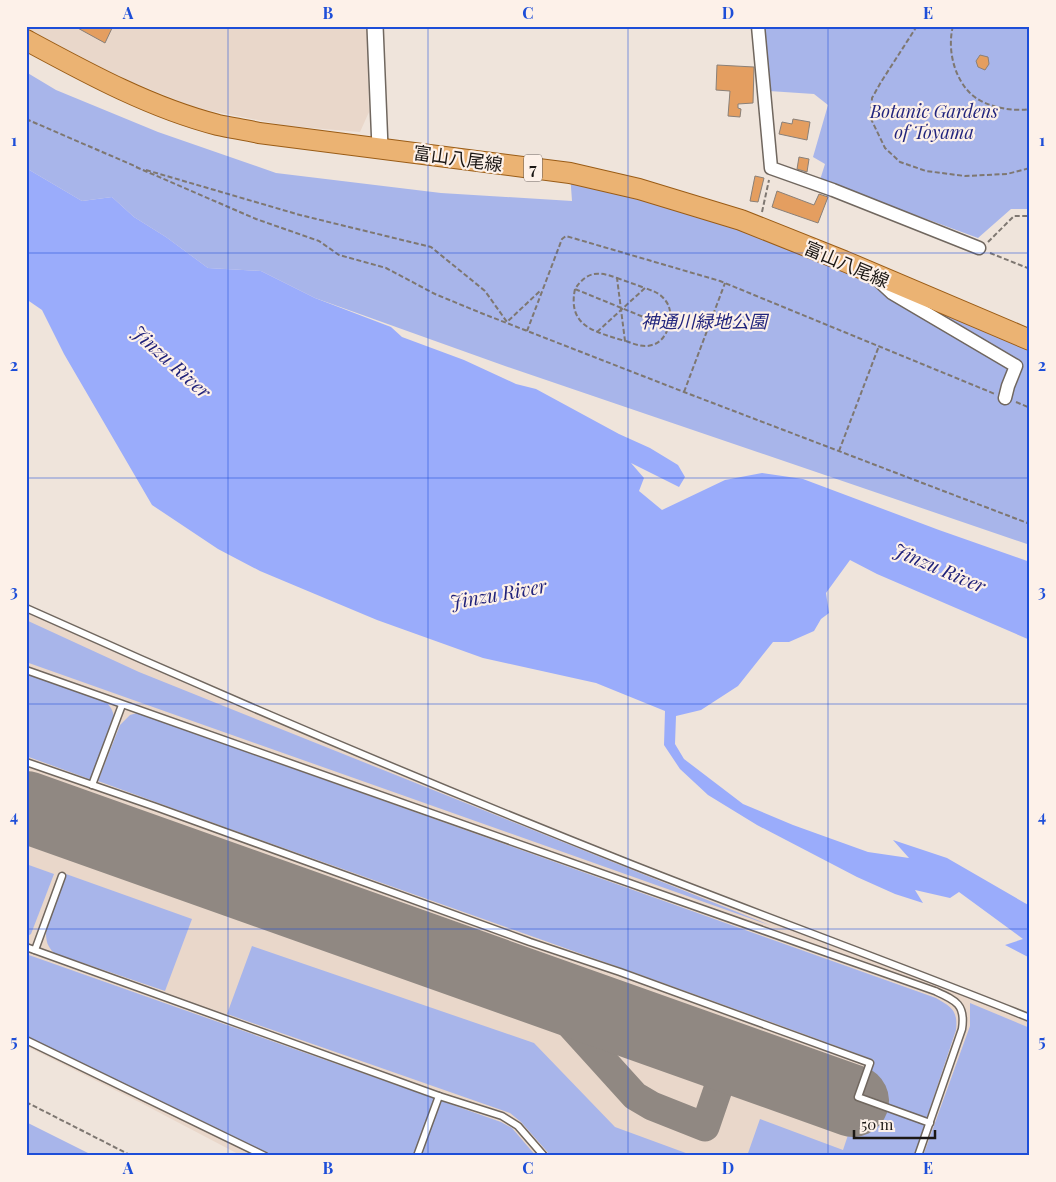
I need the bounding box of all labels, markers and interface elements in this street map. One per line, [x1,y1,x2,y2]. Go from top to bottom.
text: A [122,2,134,23]
text: B [323,2,334,23]
text: C [522,2,534,23]
text: D [722,2,734,23]
text: E [923,2,933,23]
park label: Botanic Gardens of Toyama [869,99,998,144]
text: 1 [11,129,17,150]
text: 1 [1039,129,1045,150]
street label: 富山八尾線 [412,140,504,176]
road number: 7 [524,154,542,182]
street label: 富山八尾線 [801,235,893,293]
park label: 神通川緑地公園 [641,309,770,333]
water label: Jinzu River [127,319,218,404]
text: 2 [10,354,18,375]
text: 2 [1038,354,1046,375]
water label: Jinzu River [890,536,991,598]
water label: Jinzu River [448,572,549,614]
text: 3 [10,580,18,601]
text: 3 [1038,580,1046,601]
text: 4 [10,805,18,826]
text: 4 [1038,805,1046,826]
text: 5 [10,1030,18,1051]
text: 5 [1038,1030,1046,1051]
scale bar [854,1107,935,1139]
text: 50 m [861,1114,894,1134]
text: A [122,1157,134,1178]
text: B [323,1157,334,1178]
text: C [522,1157,534,1178]
text: D [722,1157,734,1178]
text: E [923,1157,933,1178]

